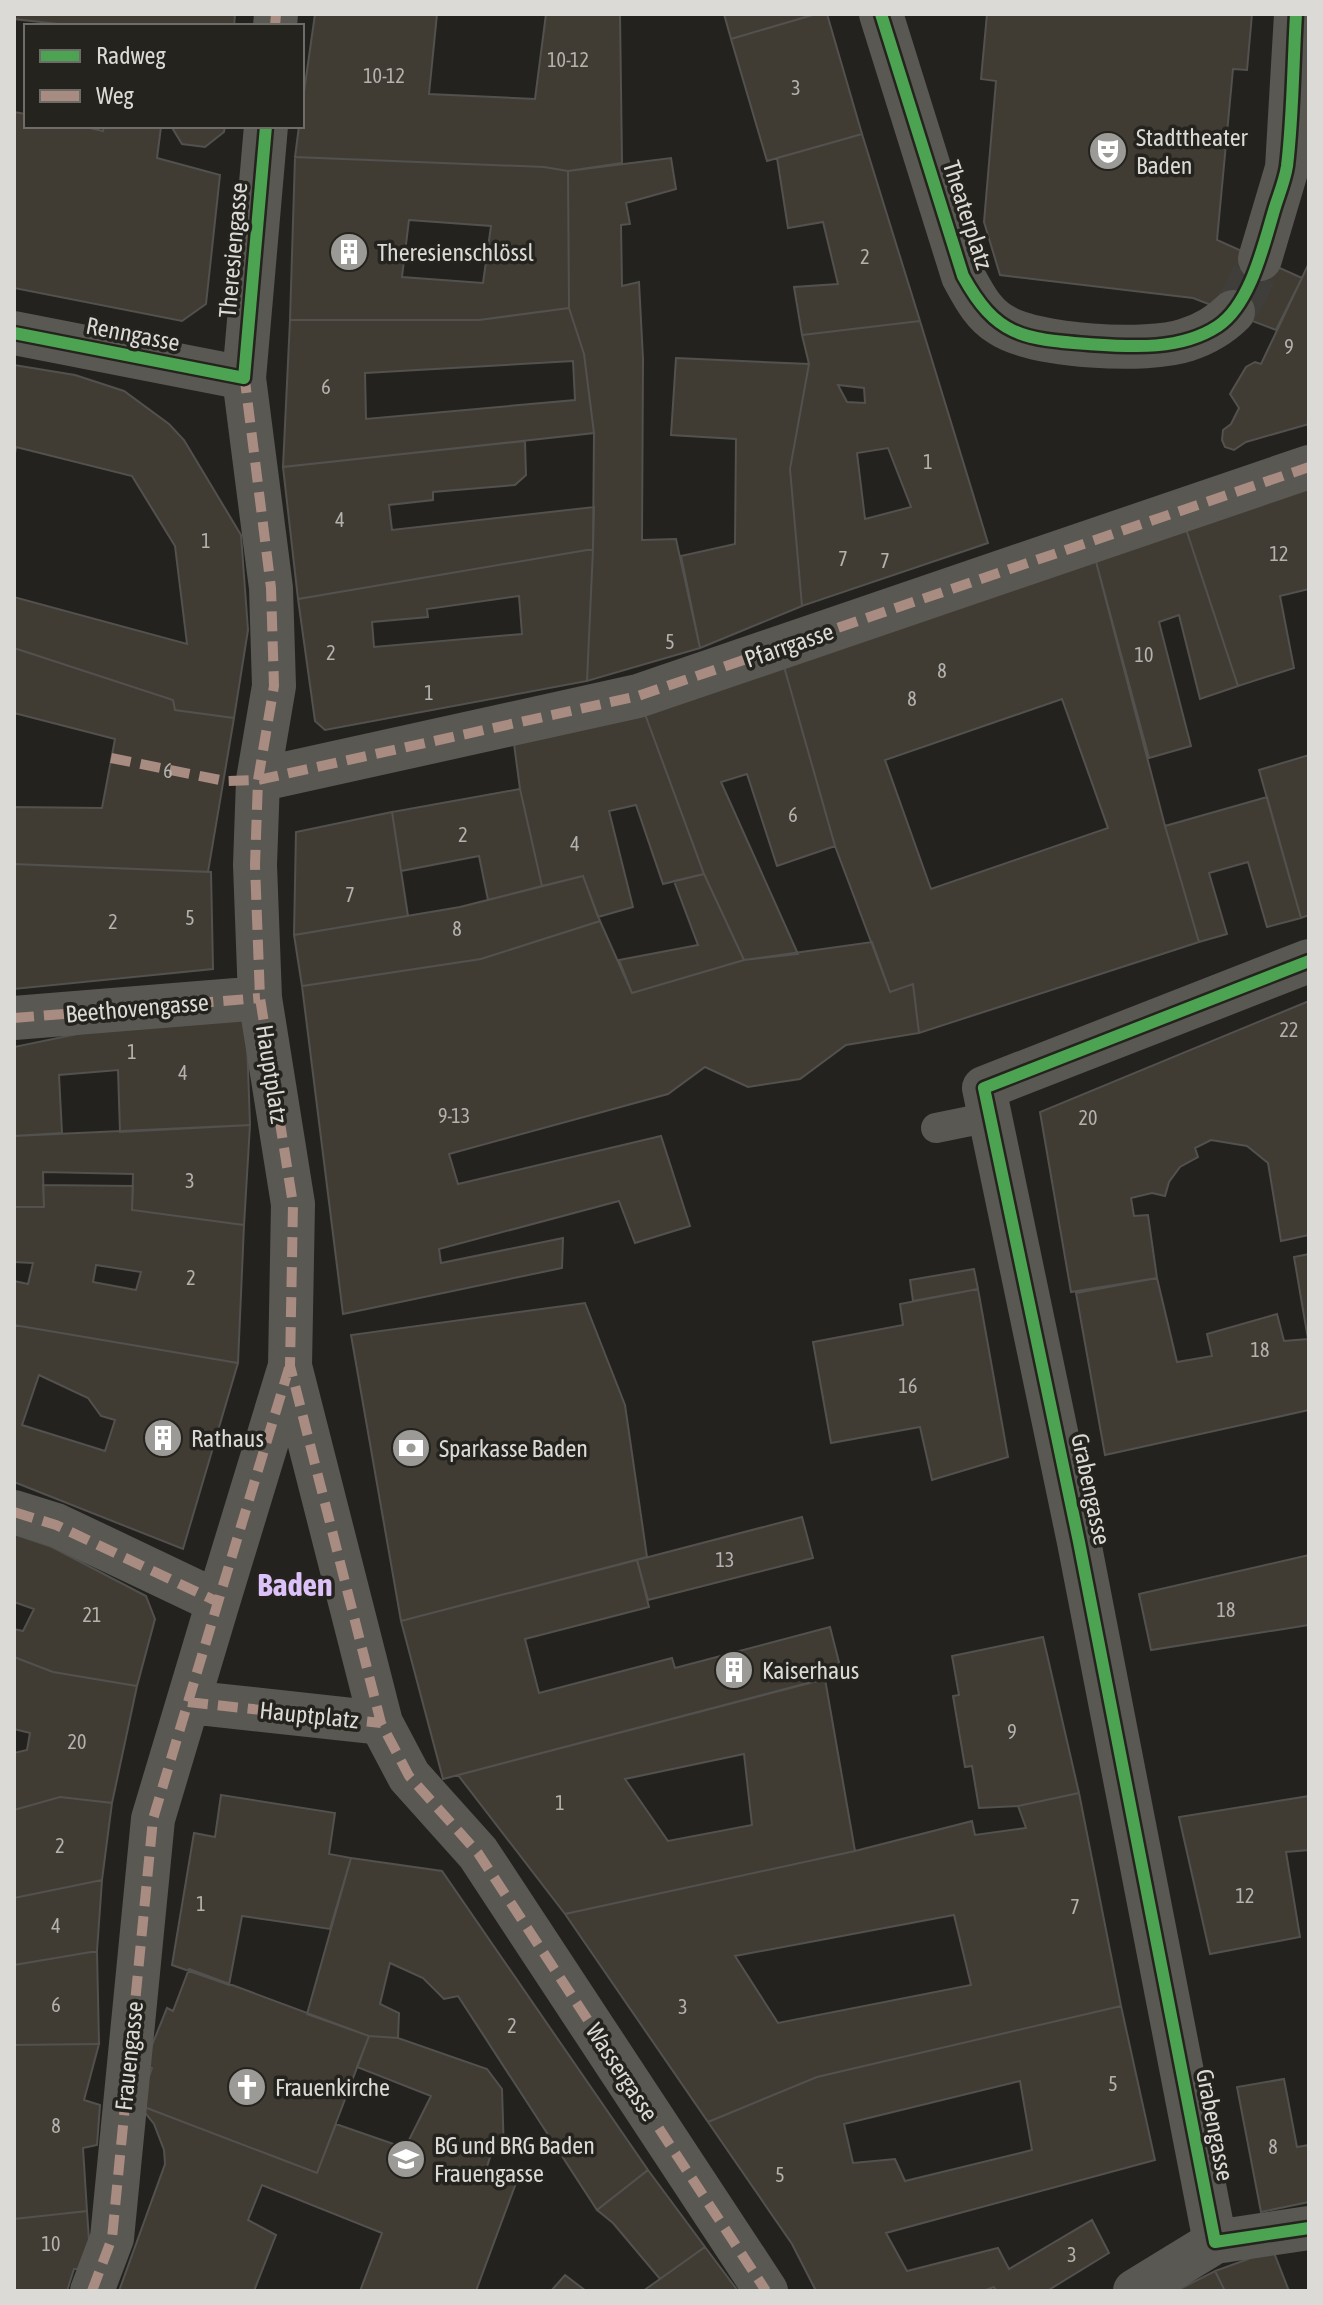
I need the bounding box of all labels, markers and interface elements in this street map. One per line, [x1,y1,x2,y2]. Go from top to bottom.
legend [24,24,304,128]
text: Radweg [96,42,167,69]
house number: 10-12 [547,48,589,71]
house number: 10-12 [363,64,405,87]
house number: 3 [791,76,801,99]
text: Weg [96,82,135,109]
place label: Stadttheater Baden [1136,124,1249,179]
theatre icon: Stadttheater Baden [1087,130,1129,172]
street label: Theaterplatz [938,157,998,273]
street label: Theresiengasse [214,181,252,319]
building icon: Theresienschlössl [328,231,370,273]
place label: Theresienschlössl [377,239,534,266]
house number: 2 [860,245,870,268]
street label: Renngasse [84,312,182,356]
house number: 9 [1284,335,1294,358]
house number: 6 [321,375,331,398]
house number: 1 [923,450,933,473]
house number: 4 [335,508,345,531]
house number: 1 [201,529,211,552]
house number: 12 [1270,542,1288,565]
house number: 7 [838,547,848,570]
house number: 7 [880,549,890,572]
street label: Pfarrgasse [741,617,837,673]
house number: 5 [665,630,675,653]
house number: 2 [326,641,336,664]
house number: 10 [1135,643,1153,666]
house number: 8 [937,659,947,682]
house number: 1 [424,681,434,704]
house number: 8 [907,687,917,710]
house number: 6 [163,759,173,782]
house number: 6 [788,803,798,826]
house number: 2 [458,823,468,846]
house number: 4 [570,832,580,855]
house number: 7 [345,883,355,906]
house number: 5 [185,906,195,929]
house number: 2 [108,910,118,933]
house number: 8 [452,917,462,940]
street label: Beethovengasse [64,988,210,1028]
house number: 22 [1280,1018,1298,1041]
street label: Hauptplatz [251,1023,293,1126]
house number: 1 [127,1040,137,1063]
house number: 4 [178,1061,188,1084]
house number: 9-13 [438,1104,470,1127]
house number: 20 [1079,1106,1097,1129]
house number: 3 [185,1169,195,1192]
house number: 2 [186,1266,196,1289]
house number: 18 [1251,1338,1269,1361]
house number: 16 [899,1374,917,1397]
building icon: Rathaus [142,1417,184,1459]
place label: Rathaus [191,1425,264,1452]
bank icon: Sparkasse Baden [390,1427,432,1469]
street label: Grabengasse [1066,1431,1116,1547]
place label: Sparkasse Baden [439,1435,588,1462]
house number: 13 [716,1548,734,1571]
district label: Baden [257,1566,333,1603]
house number: 18 [1217,1598,1235,1621]
house number: 21 [83,1603,101,1626]
building icon: Kaiserhaus [713,1649,755,1691]
place label: Kaiserhaus [762,1657,859,1684]
street label: Hauptplatz [258,1696,360,1734]
house number: 9 [1007,1720,1017,1743]
house number: 20 [68,1730,86,1753]
house number: 1 [555,1791,565,1814]
house number: 2 [55,1834,65,1857]
house number: 12 [1236,1884,1254,1907]
house number: 1 [196,1892,206,1915]
house number: 7 [1070,1895,1080,1918]
house number: 4 [51,1914,61,1937]
house number: 6 [51,1993,61,2016]
house number: 3 [678,1995,688,2018]
street label: Frauengasse [110,2000,148,2112]
house number: 2 [507,2014,517,2037]
street label: Wassergasse [580,2018,664,2126]
church icon: Frauenkirche [226,2066,268,2108]
street label: Grabengasse [1191,2067,1239,2183]
house number: 5 [1108,2072,1118,2095]
place label: Frauenkirche [275,2074,390,2101]
house number: 8 [51,2114,61,2137]
place label: BG und BRG Baden Frauengasse [434,2132,595,2187]
house number: 8 [1268,2135,1278,2158]
school or university icon: BG und BRG Baden Frauengasse [385,2138,427,2180]
house number: 5 [775,2163,785,2186]
house number: 10 [42,2232,60,2255]
house number: 3 [1067,2243,1077,2266]

